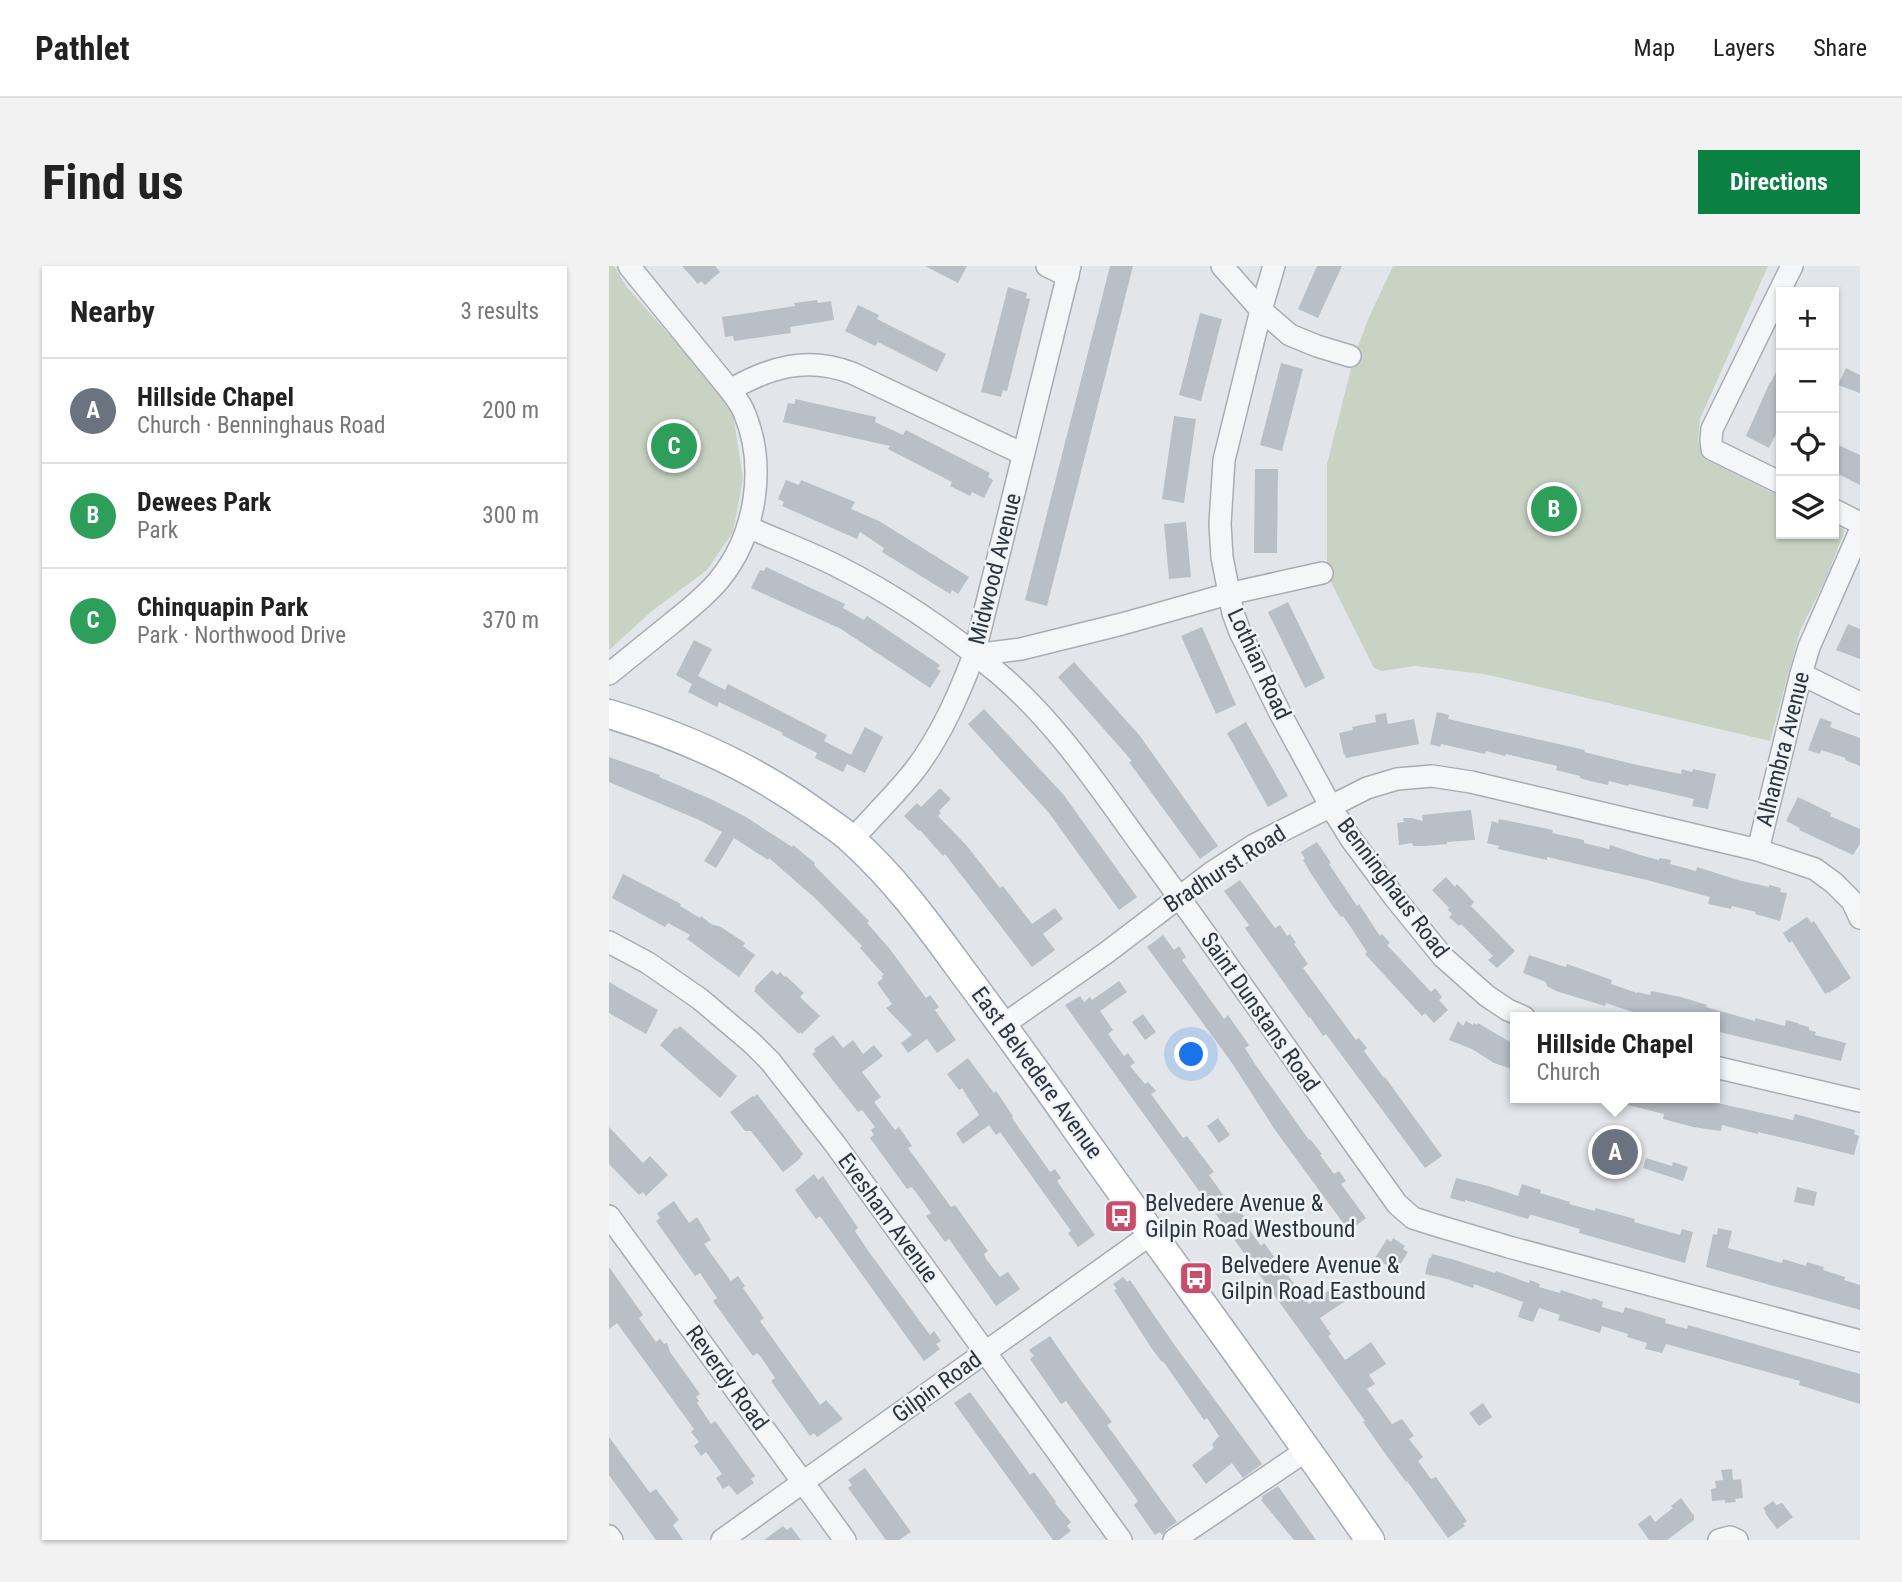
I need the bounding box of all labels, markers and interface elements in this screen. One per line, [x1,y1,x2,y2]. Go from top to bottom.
text: Pathlet [35,29,130,68]
text: Map [1634,34,1675,62]
text: Layers [1713,34,1775,62]
text: Share [1813,34,1867,62]
button: Directions [1698,150,1860,214]
text: Find us [42,154,184,211]
map controls [1776,287,1839,539]
button: + [1776,287,1839,350]
text: Nearby [70,294,155,329]
text: 3 results [461,298,539,325]
button: − [1776,350,1839,413]
text: Hillside Chapel [137,382,294,412]
text: A [86,397,100,424]
text: 200 m [482,397,539,424]
text: Church · Benninghaus Road [137,412,386,439]
button: locate [1776,413,1839,476]
pin: C [651,420,697,472]
button: layers [1776,476,1839,539]
pin: B [1531,483,1577,535]
text: Dewees Park [137,487,271,517]
street label: Midwood Avenue [963,491,1027,647]
text: B [87,502,99,529]
text: 300 m [482,502,539,529]
text: Park [137,517,178,544]
text: Chinquapin Park [137,592,308,622]
street label: Lothian Road [1222,604,1296,724]
text: C [86,607,100,634]
text: 370 m [482,607,539,634]
text: Park · Northwood Drive [137,622,346,649]
street label: Alhambra Avenue [1751,669,1815,829]
street label: Benninghaus Road [1331,813,1455,963]
street label: Bradhurst Road [1159,820,1291,918]
street label: Saint Dunstans Road [1195,927,1325,1097]
street label: East Belvedere Avenue [966,982,1108,1164]
popup [1510,1012,1720,1103]
text: Hillside Chapel [1536,1029,1694,1059]
your location [1174,1037,1208,1071]
text: Church [1536,1059,1600,1086]
pin: A [1592,1126,1638,1178]
street label: Evesham Avenue [832,1148,944,1288]
place label: Belvedere Avenue & Gilpin Road Westbound [1145,1190,1355,1243]
bus stop icon: Belvedere Avenue & Gilpin Road Westbound [1102,1197,1140,1235]
place label: Belvedere Avenue & Gilpin Road Eastbound [1221,1252,1426,1305]
bus stop icon: Belvedere Avenue & Gilpin Road Eastbound [1177,1259,1215,1297]
street label: Reverdy Road [680,1320,774,1436]
street label: Gilpin Road [887,1346,987,1428]

